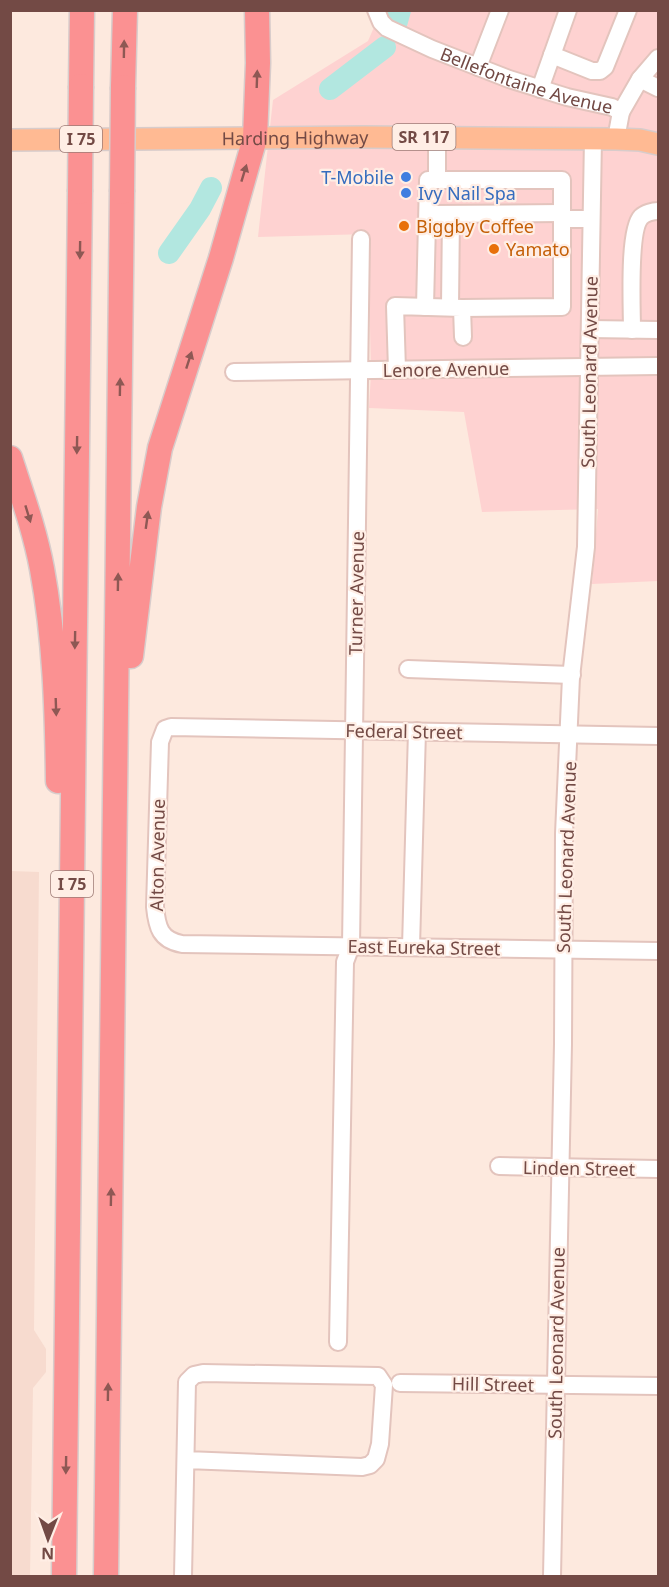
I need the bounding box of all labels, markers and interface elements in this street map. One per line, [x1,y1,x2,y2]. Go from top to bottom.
one-way arrow [119,39,129,58]
street label: Bellefontaine Avenue [437,41,615,119]
one-way arrow [253,70,262,89]
road number: SR 117 [392,124,456,150]
street label: Harding Highway [221,125,369,150]
road number: I 75 [60,126,102,152]
one-way arrow [240,164,249,182]
place label: T-Mobile [321,165,394,189]
marker: T-Mobile [399,170,413,184]
place label: Ivy Nail Spa [418,181,516,205]
marker: Ivy Nail Spa [399,186,413,200]
place label: Biggby Coffee [416,214,534,238]
marker: Biggby Coffee [397,219,411,233]
place label: Yamato [506,237,570,261]
one-way arrow [75,241,85,260]
marker: Yamato [487,242,501,256]
street label: South Leonard Avenue [575,276,603,468]
one-way arrow [185,351,194,369]
street label: Lenore Avenue [382,356,510,382]
one-way arrow [115,378,125,397]
one-way arrow [73,436,82,455]
one-way arrow [24,505,33,523]
one-way arrow [142,510,151,529]
street label: Turner Avenue [343,531,369,655]
one-way arrow [113,573,123,592]
one-way arrow [70,631,80,650]
one-way arrow [51,697,61,716]
street label: Federal Street [345,718,463,744]
street label: South Leonard Avenue [551,761,581,953]
street label: Alton Avenue [144,799,170,911]
road number: I 75 [51,871,93,897]
street label: East Eureka Street [347,934,501,960]
street label: Linden Street [523,1155,636,1181]
one-way arrow [106,1188,116,1207]
street label: South Leonard Avenue [542,1247,570,1439]
street label: Hill Street [452,1371,535,1397]
one-way arrow [104,1383,113,1402]
one-way arrow [61,1456,70,1475]
north arrow [18,1509,78,1569]
text: N [41,1543,54,1565]

